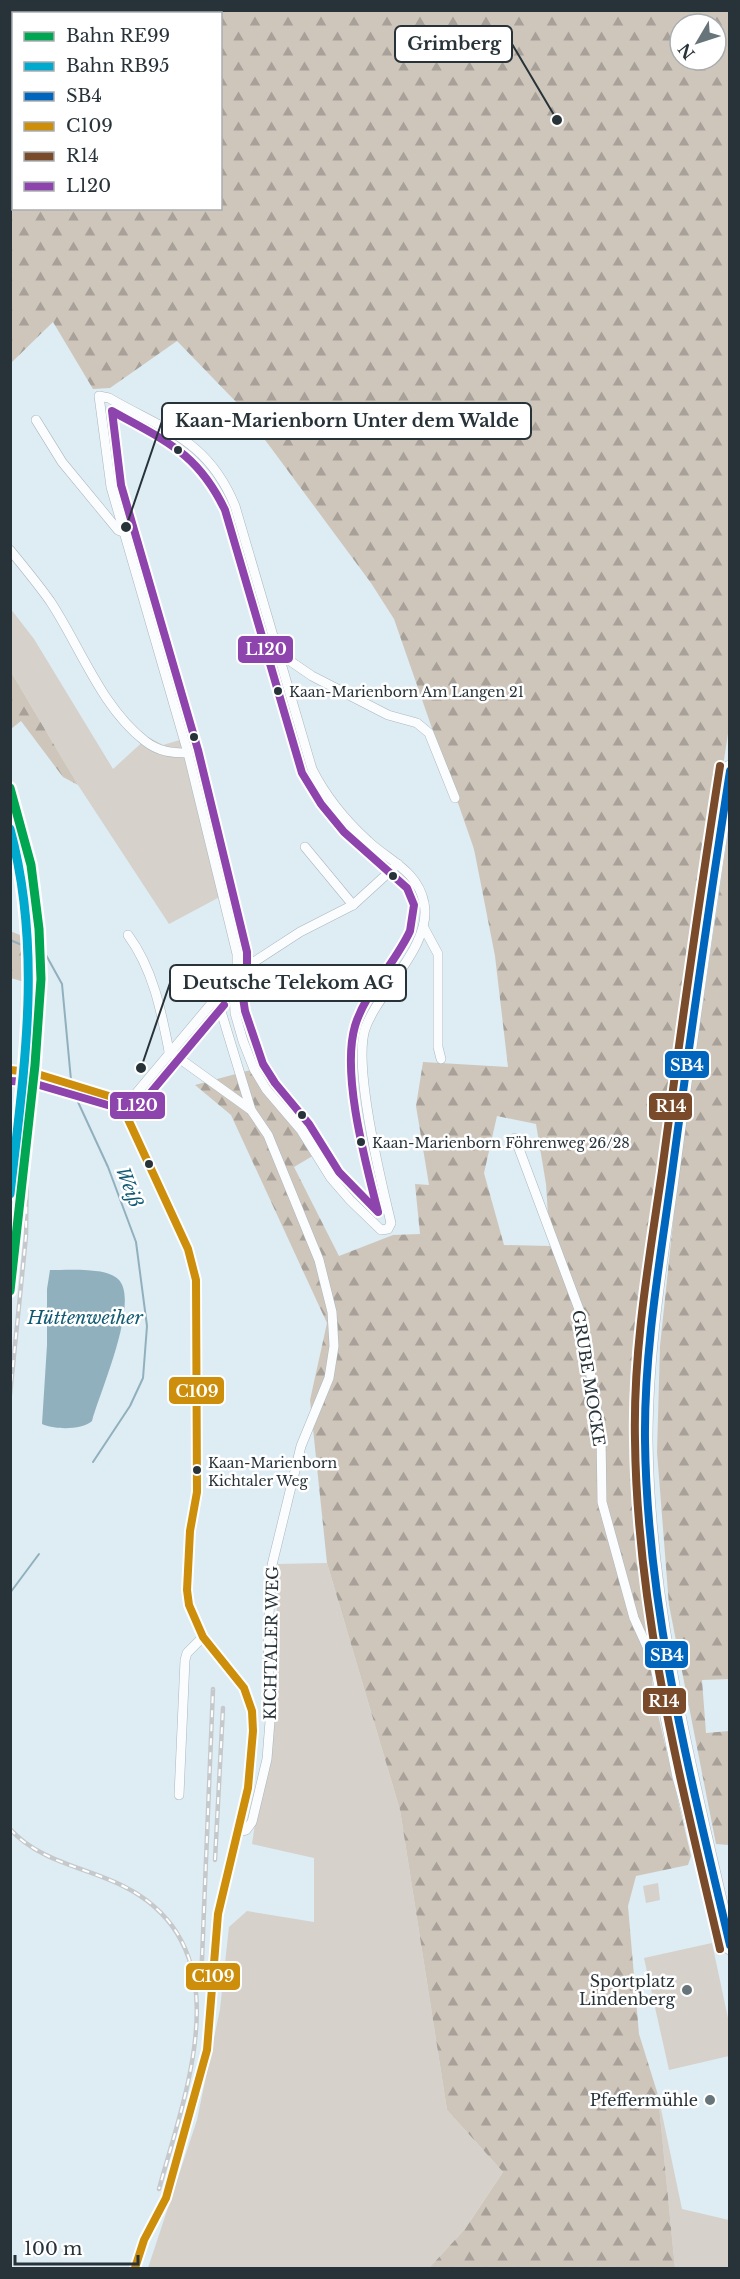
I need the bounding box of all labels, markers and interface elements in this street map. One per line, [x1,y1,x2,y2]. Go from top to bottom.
legend [12,12,222,210]
north arrow [668,12,728,72]
text: Bahn RE99 [66,25,170,47]
callout: Grimberg [395,26,512,62]
text: Grimberg [407,33,502,55]
text: N [674,39,699,64]
text: Bahn RB95 [66,55,170,77]
text: SB4 [66,85,102,107]
text: C109 [66,115,113,137]
text: R14 [66,145,99,167]
text: L120 [66,175,111,197]
callout: Kaan-Marienborn Unter dem Walde [162,403,531,439]
text: Kaan-Marienborn Unter dem Walde [175,410,519,432]
unlabelled marker [172,444,184,456]
line badge: L120 [237,635,294,664]
text: L120 [245,639,287,659]
place label: Kaan-Marienborn Am Langen 21 [289,683,524,701]
marker: Kaan-Marienborn Am Langen 21 [272,685,284,697]
unlabelled marker [188,731,200,743]
unlabelled marker [387,870,399,882]
callout: Deutsche Telekom AG [170,965,406,1001]
text: Deutsche Telekom AG [182,972,394,994]
line badge: SB4 [664,1050,710,1079]
text: SB4 [670,1055,704,1075]
line badge: L120 [109,1091,166,1120]
line badge: R14 [648,1092,693,1121]
text: L120 [116,1095,158,1115]
text: R14 [655,1096,687,1116]
unlabelled marker [296,1109,308,1121]
place label: Kaan-Marienborn Föhrenweg 26/28 [372,1134,630,1152]
marker: Kaan-Marienborn Föhrenweg 26/28 [355,1136,367,1148]
unlabelled marker [143,1158,155,1170]
water label: Weiß [111,1164,147,1211]
water label: Hüttenweiher [26,1307,143,1329]
street label: GRUBE MOCKE [568,1308,610,1448]
line badge: C109 [168,1376,225,1405]
text: C109 [175,1381,219,1401]
place label: Kaan-Marienborn Kichtaler Weg [208,1454,338,1490]
marker: Kaan-Marienborn Kichtaler Weg [191,1464,203,1476]
street label: KICHTALER WEG [260,1566,282,1720]
line badge: SB4 [644,1640,689,1669]
text: SB4 [650,1645,684,1665]
line badge: R14 [642,1687,687,1715]
text: R14 [648,1691,680,1711]
line badge: C109 [185,1962,241,1991]
text: C109 [191,1966,235,1986]
place label: Sportplatz Lindenberg [579,1971,675,2009]
marker: Sportplatz Lindenberg [680,1983,694,1997]
place label: Pfeffermühle [590,2090,698,2110]
marker: Pfeffermühle [703,2093,717,2107]
scale bar [15,2228,138,2266]
text: 100 m [24,2238,82,2260]

